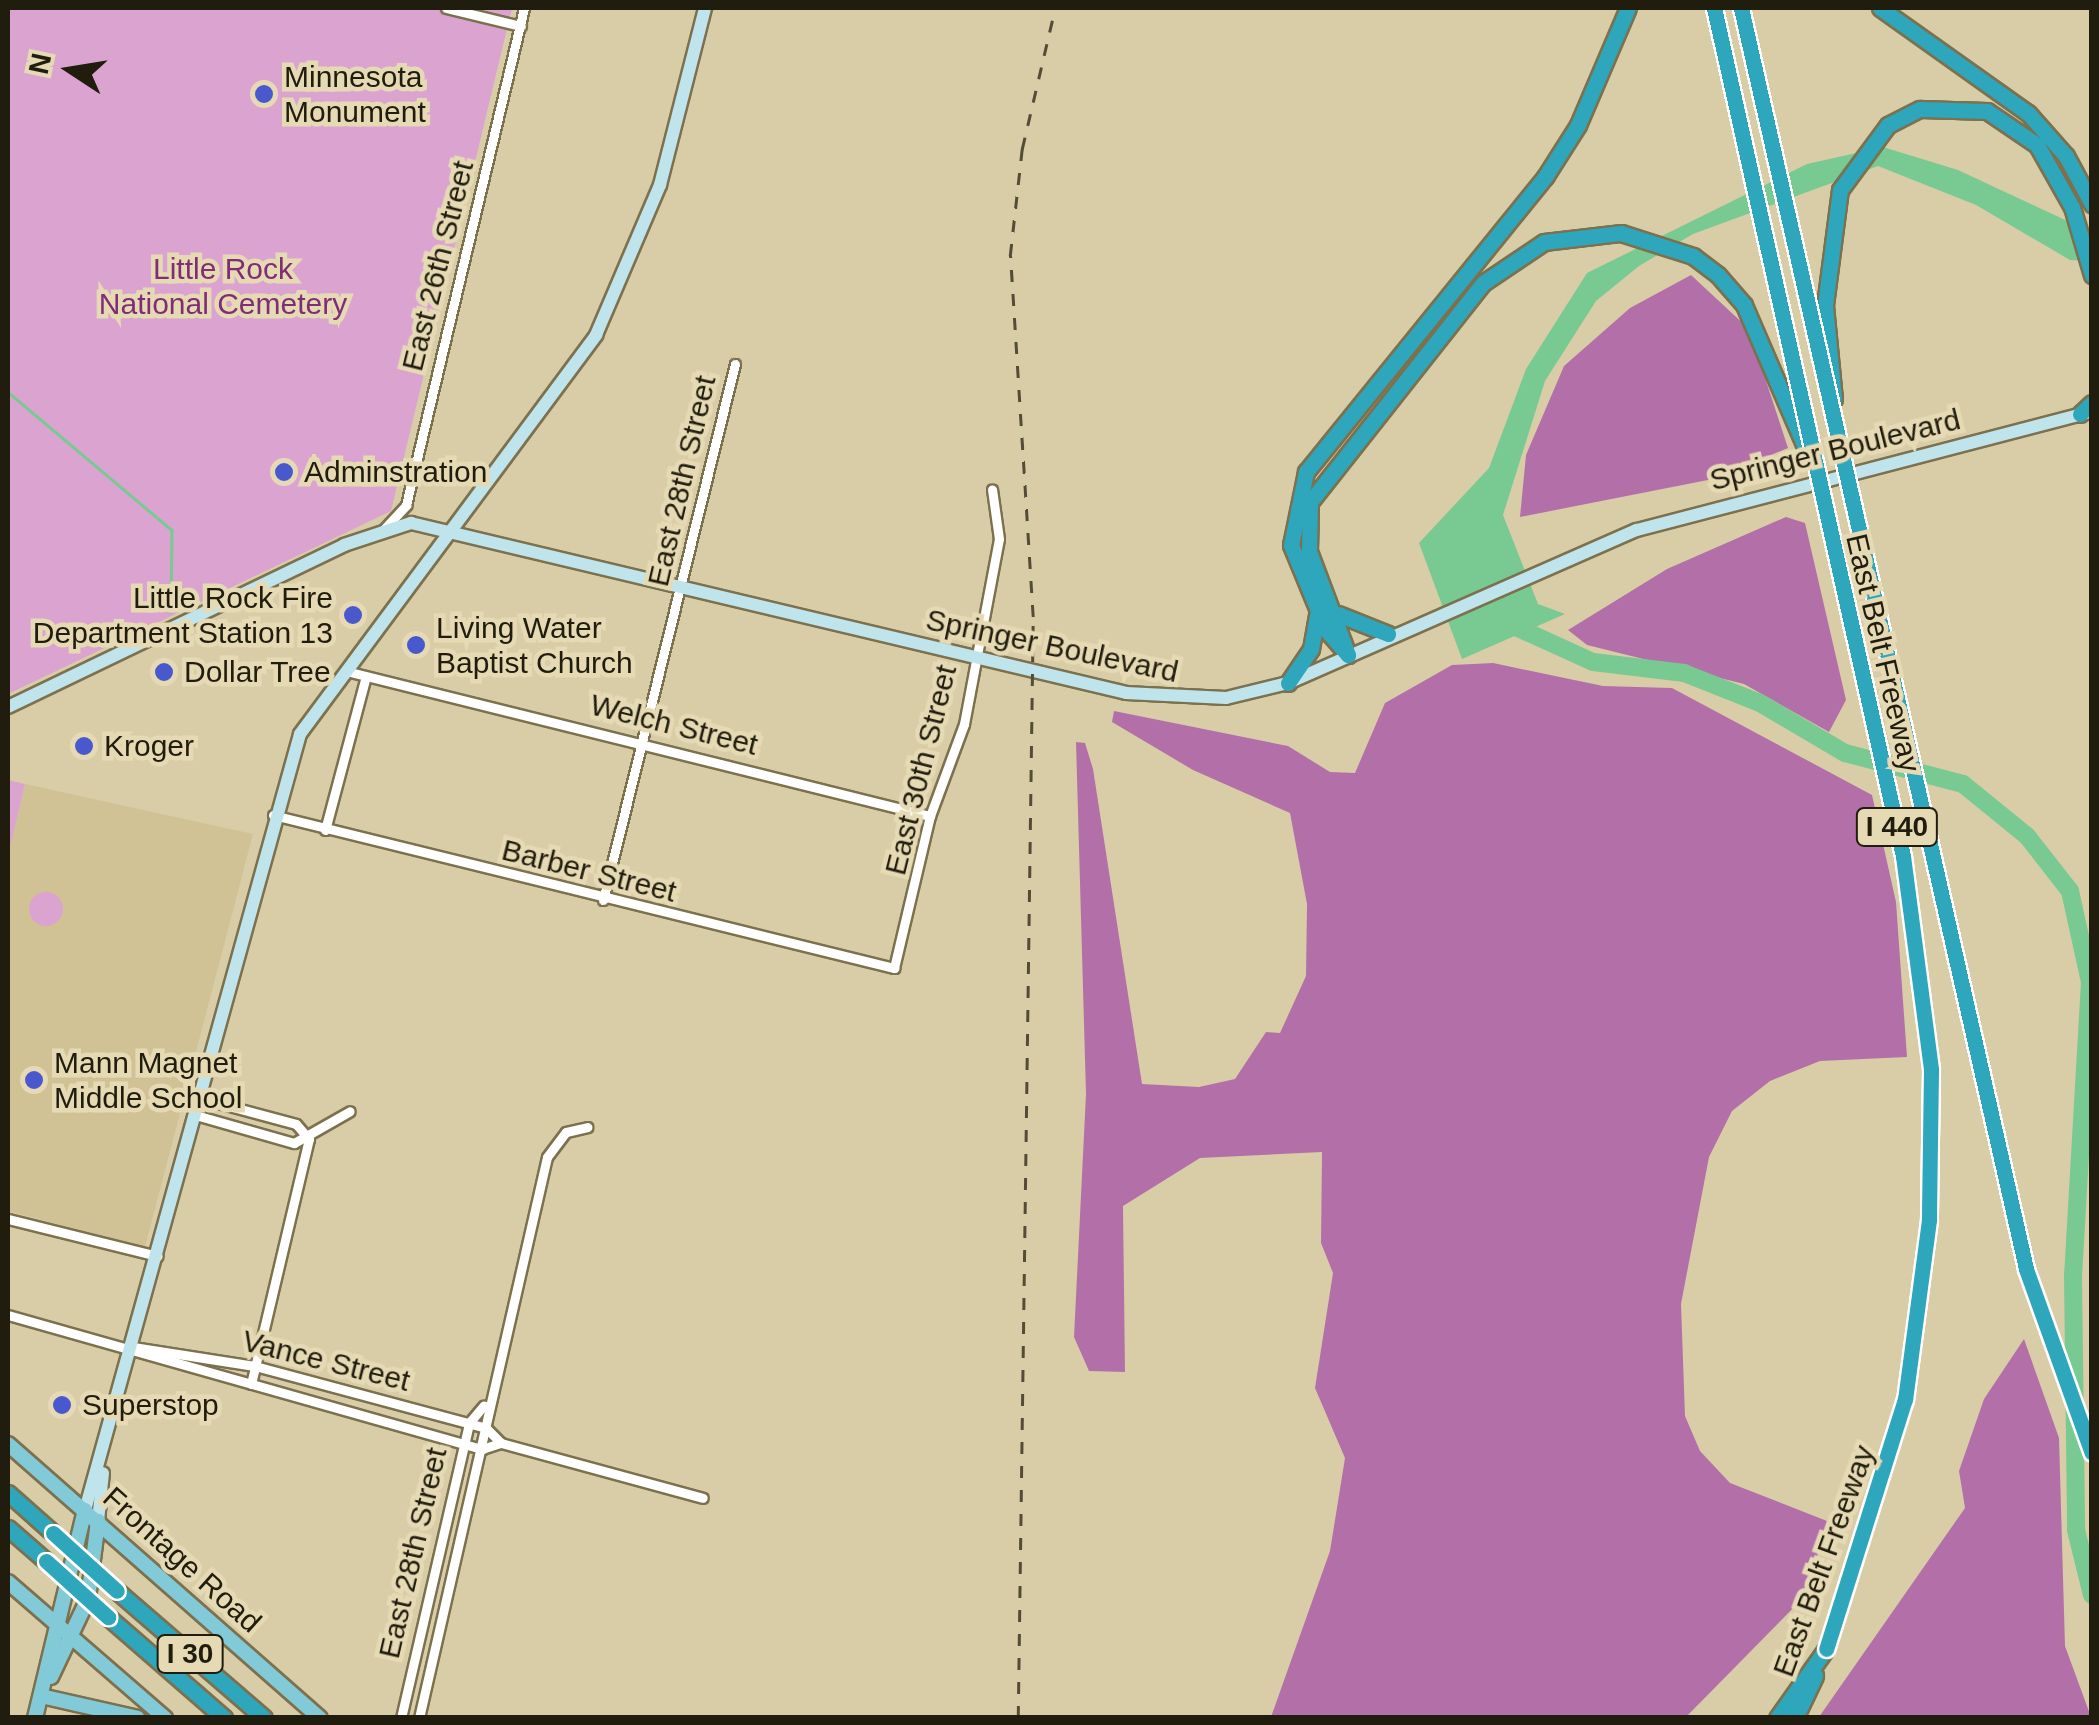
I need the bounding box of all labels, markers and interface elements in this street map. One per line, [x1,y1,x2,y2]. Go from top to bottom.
north arrow [20,20,120,120]
text: N [23,51,57,77]
place label: Minnesota Monument [284,59,426,130]
marker: Minnesota Monument [253,83,275,105]
street label: East 26th Street [395,157,481,375]
park label: Little Rock National Cemetery [99,251,347,322]
street label: East 28th Street [640,372,724,590]
street label: Springer Boulevard [1706,401,1964,499]
place label: Adminstration [304,454,487,490]
marker: Adminstration [273,461,295,483]
street label: East Belt Freeway [1838,530,1928,776]
place label: Little Rock Fire Department Station 13 [33,580,333,650]
street label: Springer Boulevard [923,602,1181,690]
marker: Little Rock Fire Department Station 13 [342,604,364,626]
place label: Living Water Baptist Church [436,610,633,680]
marker: Living Water Baptist Church [405,634,427,656]
place label: Dollar Tree [184,654,331,690]
marker: Dollar Tree [153,661,175,683]
street label: East 30th Street [878,661,964,879]
street label: Welch Street [587,687,761,763]
place label: Kroger [104,728,194,764]
marker: Kroger [73,735,95,757]
road number: I 440 [1854,804,1940,850]
street label: Barber Street [498,832,680,910]
place label: Mann Magnet Middle School [54,1045,242,1116]
marker: Mann Magnet Middle School [23,1069,45,1091]
street label: Vance Street [239,1323,413,1399]
place label: Superstop [82,1387,219,1423]
marker: Superstop [51,1394,73,1416]
street label: East Belt Freeway [1765,1440,1883,1682]
street label: East 28th Street [371,1444,455,1662]
street label: Frontage Road [96,1480,268,1640]
road number: I 30 [155,1631,225,1677]

